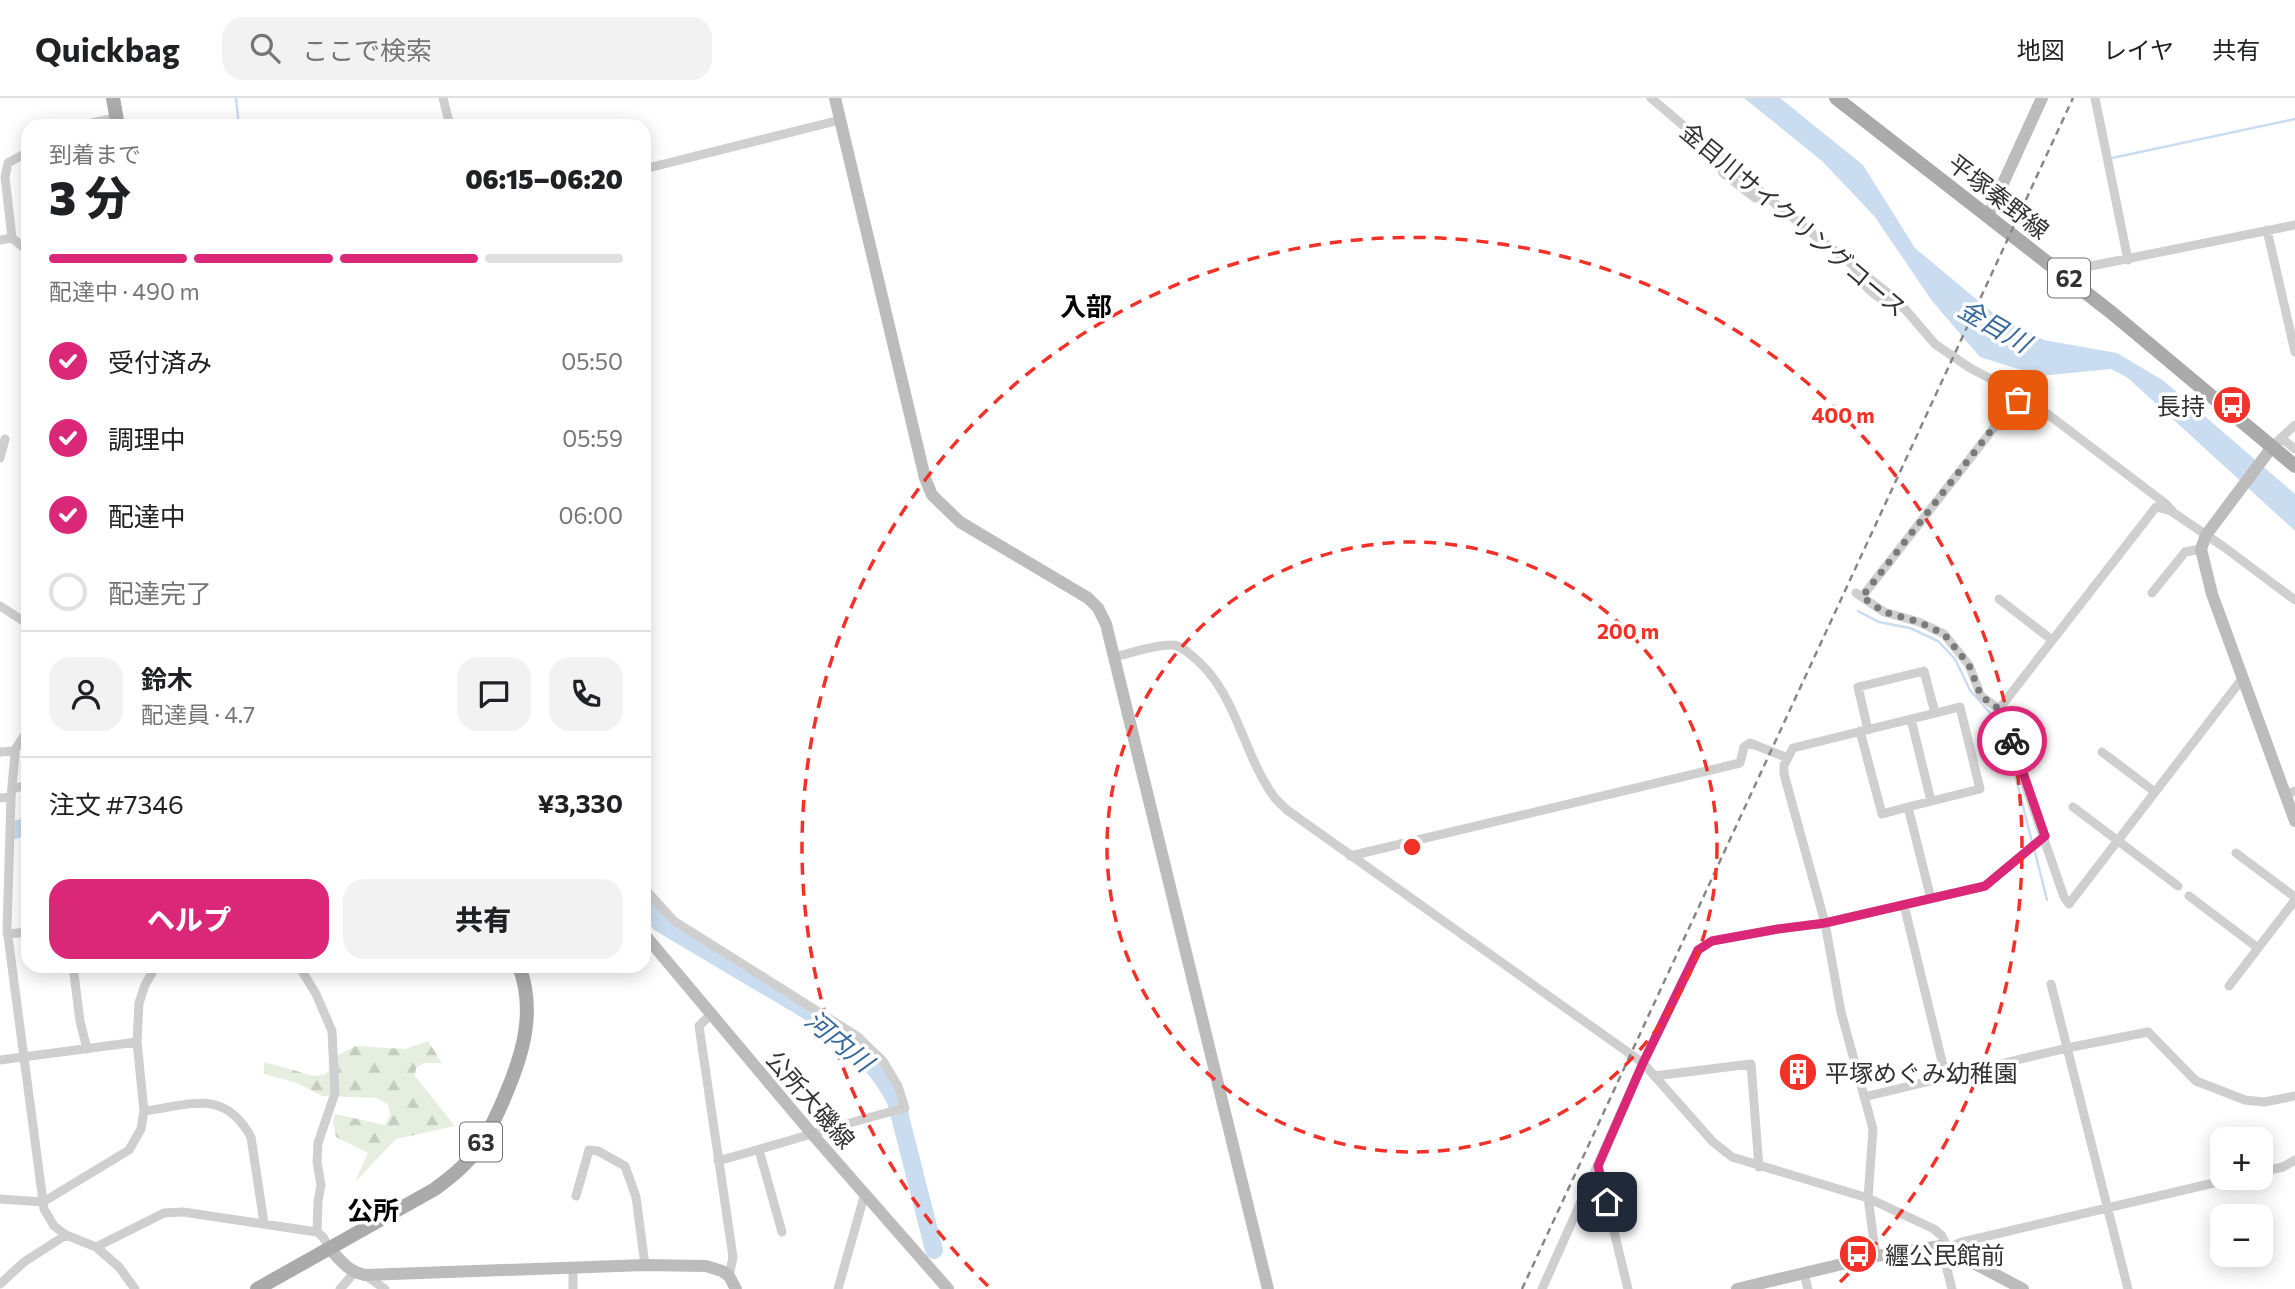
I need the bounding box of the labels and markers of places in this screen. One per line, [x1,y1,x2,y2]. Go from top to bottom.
pin [1988,370,2048,430]
bus stop icon: 長持 [2211,384,2253,426]
place label: 長持 [2157,391,2205,420]
centre of rings [1400,835,1424,859]
building icon: 平塚めぐみ幼稚園 [1777,1051,1819,1093]
place label: 平塚めぐみ幼稚園 [1825,1058,2018,1087]
pin [1577,1172,1637,1232]
bus stop icon: 纒公民館前 [1837,1233,1879,1275]
place label: 纒公民館前 [1885,1240,2005,1269]

